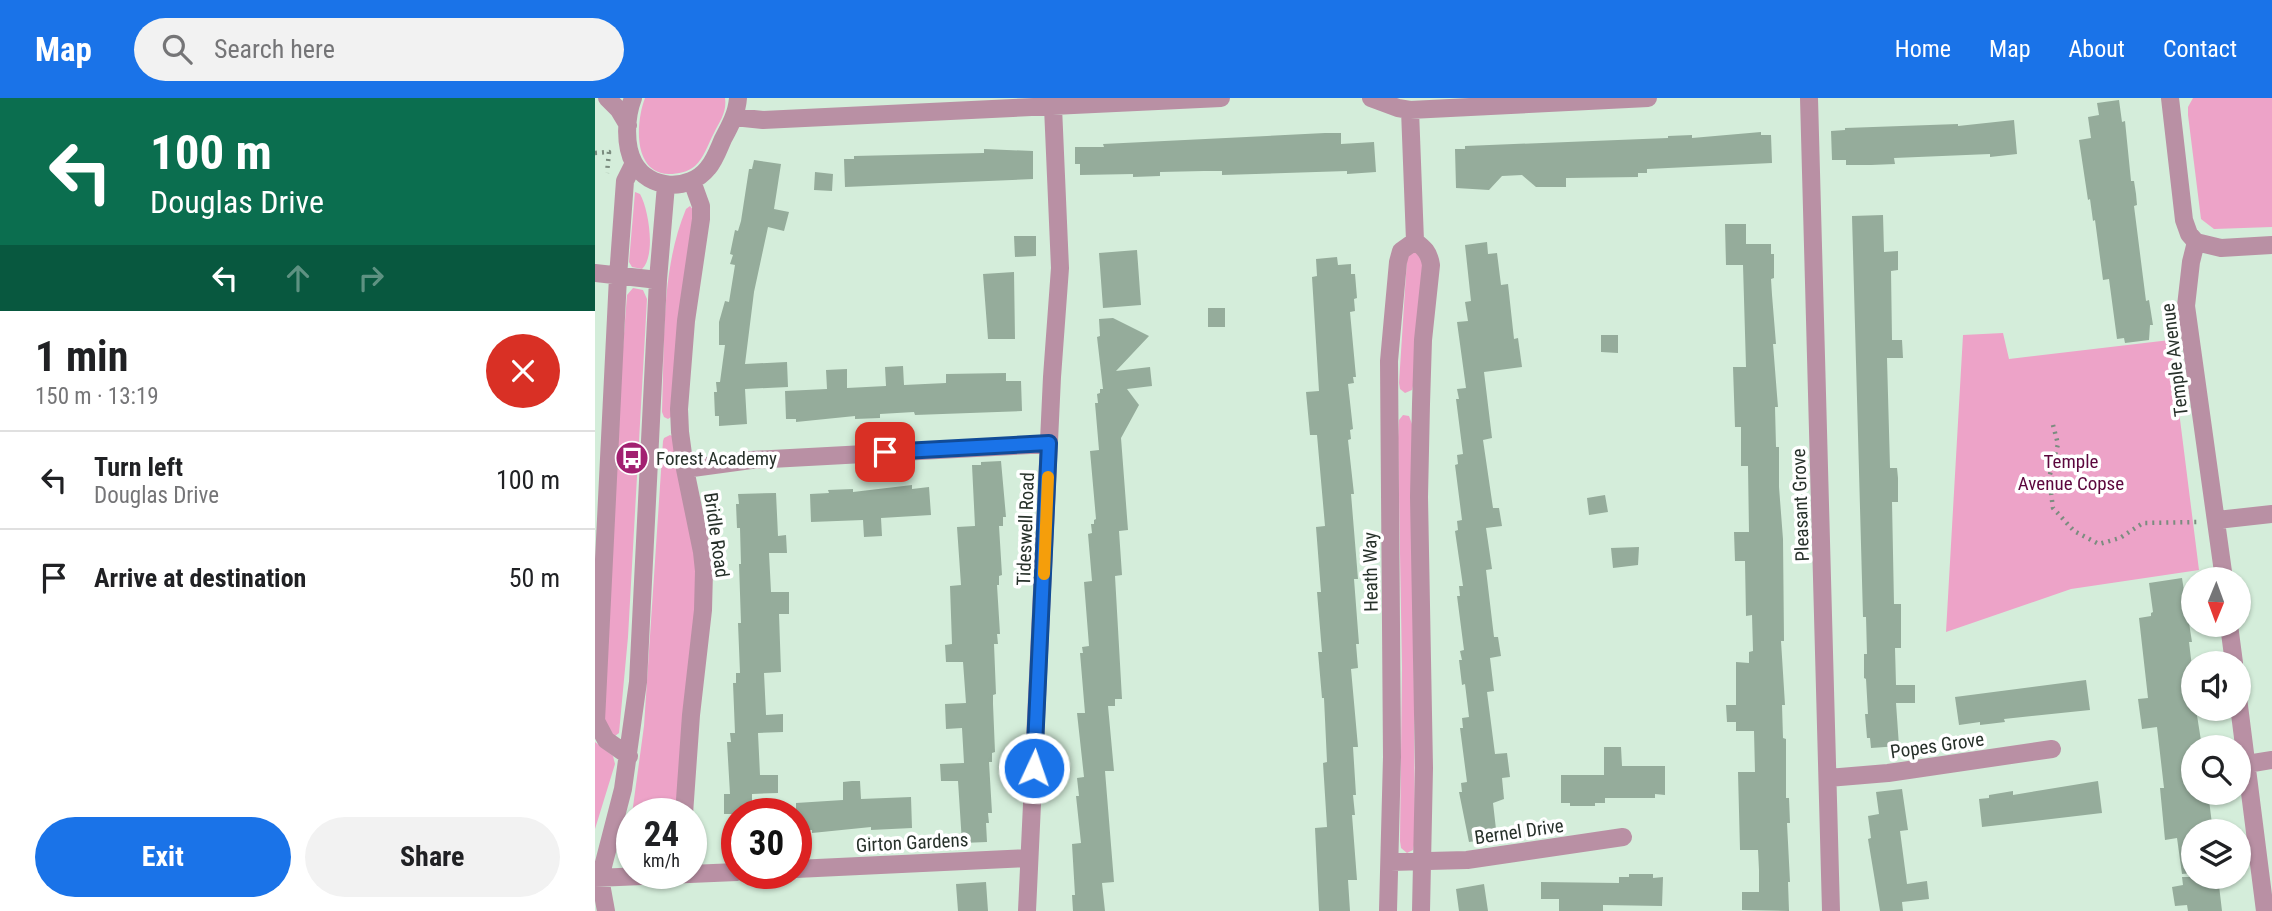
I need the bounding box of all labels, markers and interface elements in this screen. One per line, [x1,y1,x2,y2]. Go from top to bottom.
search box [134,18,624,81]
text: Map [35,30,92,69]
icon: search [158,30,196,68]
text: Search here [214,34,335,64]
text: Home [1895,35,1951,63]
text: Map [1989,35,2031,63]
text: About [2069,35,2125,63]
text: Contact [2163,35,2237,63]
text: 100 m [150,124,272,181]
icon: left [35,126,126,217]
text: Douglas Drive [150,183,324,221]
icon: left [206,259,244,297]
icon: ahead [279,259,317,297]
icon: right [352,259,390,297]
street label: Temple Avenue [2156,302,2193,418]
text: 1 min [35,332,128,381]
button: close [486,334,560,408]
text: 150 m · 13:19 [35,383,159,410]
pin [855,422,915,482]
icon: arrive [866,433,904,471]
bus stop icon: Forest Academy [613,439,651,477]
place label: Forest Academy [656,447,777,470]
street label: Pleasant Grove [1787,448,1814,562]
park label: Temple Avenue Copse [2018,450,2124,495]
text: Turn left [94,452,183,482]
icon: left [35,461,73,499]
text: 100 m [496,465,560,495]
street label: Tideswell Road [1012,472,1039,586]
text: Douglas Drive [94,482,219,509]
street label: Bridle Road [699,491,734,579]
street label: Heath Way [1358,532,1383,612]
icon: arrive [35,559,73,597]
text: Arrive at destination [94,563,306,593]
text: 50 m [509,563,560,593]
north arrow [2181,567,2251,637]
map controls [2181,567,2251,889]
button: sound [2181,651,2251,721]
street label: Popes Grove [1889,728,1985,763]
position arrow [997,731,1071,805]
button: search [2181,735,2251,805]
speed limit sign: 30 [721,798,812,889]
text: 24 [644,814,679,855]
street label: Bernel Drive [1473,814,1565,849]
button: Exit [35,817,291,897]
button: Share [305,817,560,897]
button: layers [2181,819,2251,889]
street label: Girton Gardens [855,828,969,857]
text: km/h [643,850,680,871]

